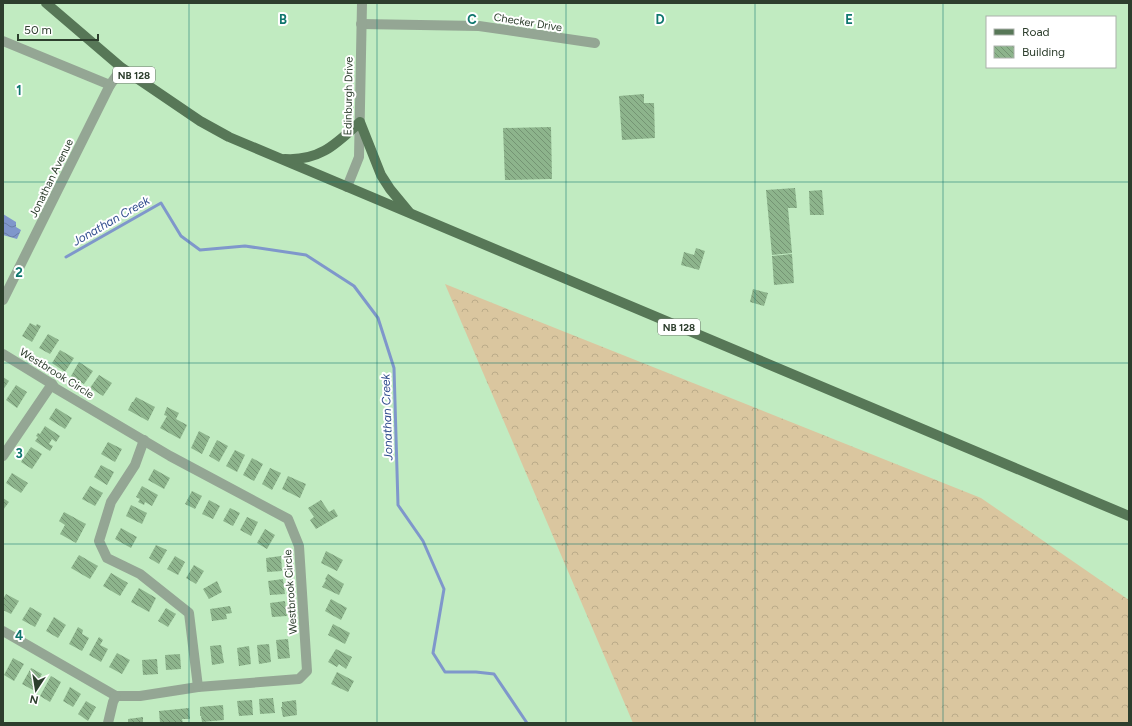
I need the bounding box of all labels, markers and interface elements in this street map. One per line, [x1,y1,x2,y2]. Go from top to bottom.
street label: Checker Drive [493,11,563,34]
text: B [279,12,287,27]
text: C [467,12,477,27]
text: D [655,12,665,27]
text: E [845,12,853,27]
scale bar [18,16,98,42]
legend [986,16,1116,68]
text: 50 m [24,23,52,37]
text: Road [1022,25,1050,39]
text: Building [1022,45,1065,59]
street label: Edinburgh Drive [341,57,356,135]
road number: NB 128 [113,67,155,83]
text: 1 [16,83,22,98]
street label: Jonathan Avenue [27,137,76,220]
water label: Jonathan Creek [69,193,153,249]
text: 2 [15,265,23,280]
road number: NB 128 [658,319,700,335]
street label: Westbrook Circle [17,345,96,401]
water label: Jonathan Creek [378,372,396,462]
text: 3 [15,446,23,461]
street label: Westbrook Circle [281,549,300,635]
text: 4 [15,628,23,643]
north arrow [16,670,56,710]
text: N [29,692,40,707]

